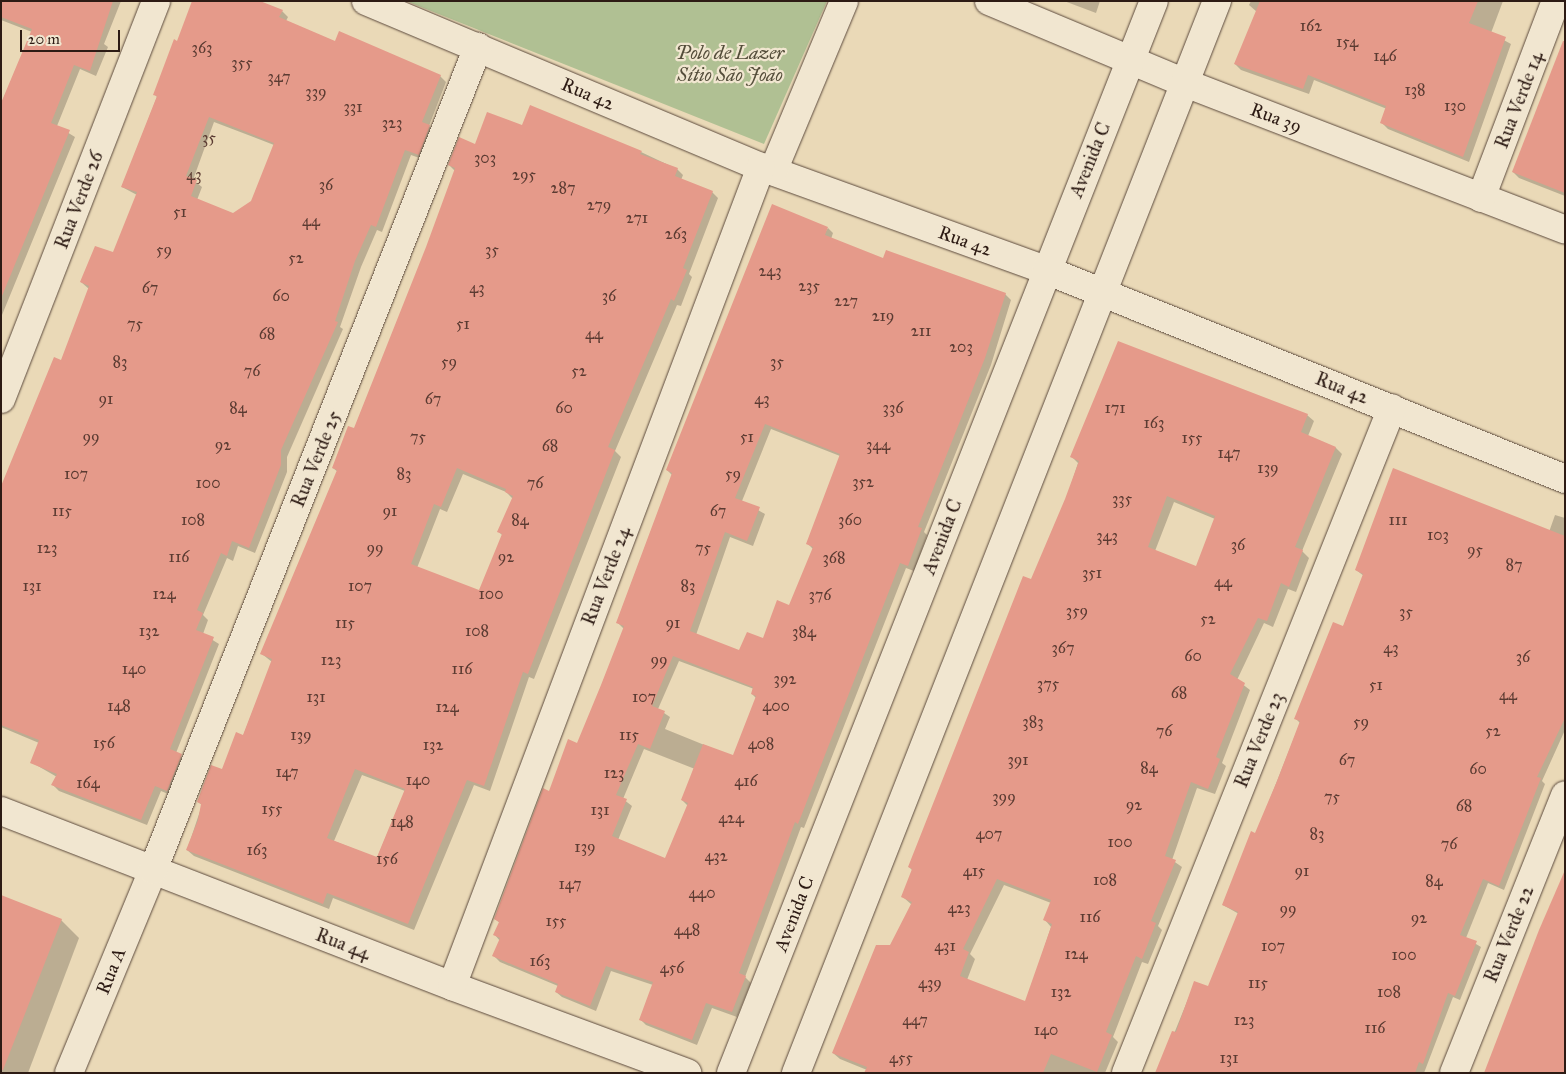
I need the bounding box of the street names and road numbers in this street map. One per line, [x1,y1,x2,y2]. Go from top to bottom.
street label: Rua Verde 14 [1490,48,1548,152]
street label: Rua 42 [558,73,618,115]
street label: Rua 39 [1247,98,1305,138]
street label: Avenida C [1065,119,1115,201]
street label: Rua Verde 26 [50,148,108,252]
street label: Rua 42 [935,221,995,261]
street label: Rua 42 [1312,367,1372,409]
street label: Rua Verde 25 [286,408,346,510]
street label: Avenida C [917,496,967,578]
street label: Rua Verde 24 [577,523,635,629]
street label: Rua Verde 23 [1230,689,1288,791]
street label: Avenida C [769,873,819,955]
street label: Rua Verde 22 [1479,882,1539,986]
street label: Rua 44 [312,923,374,965]
street label: Rua A [91,944,131,998]

